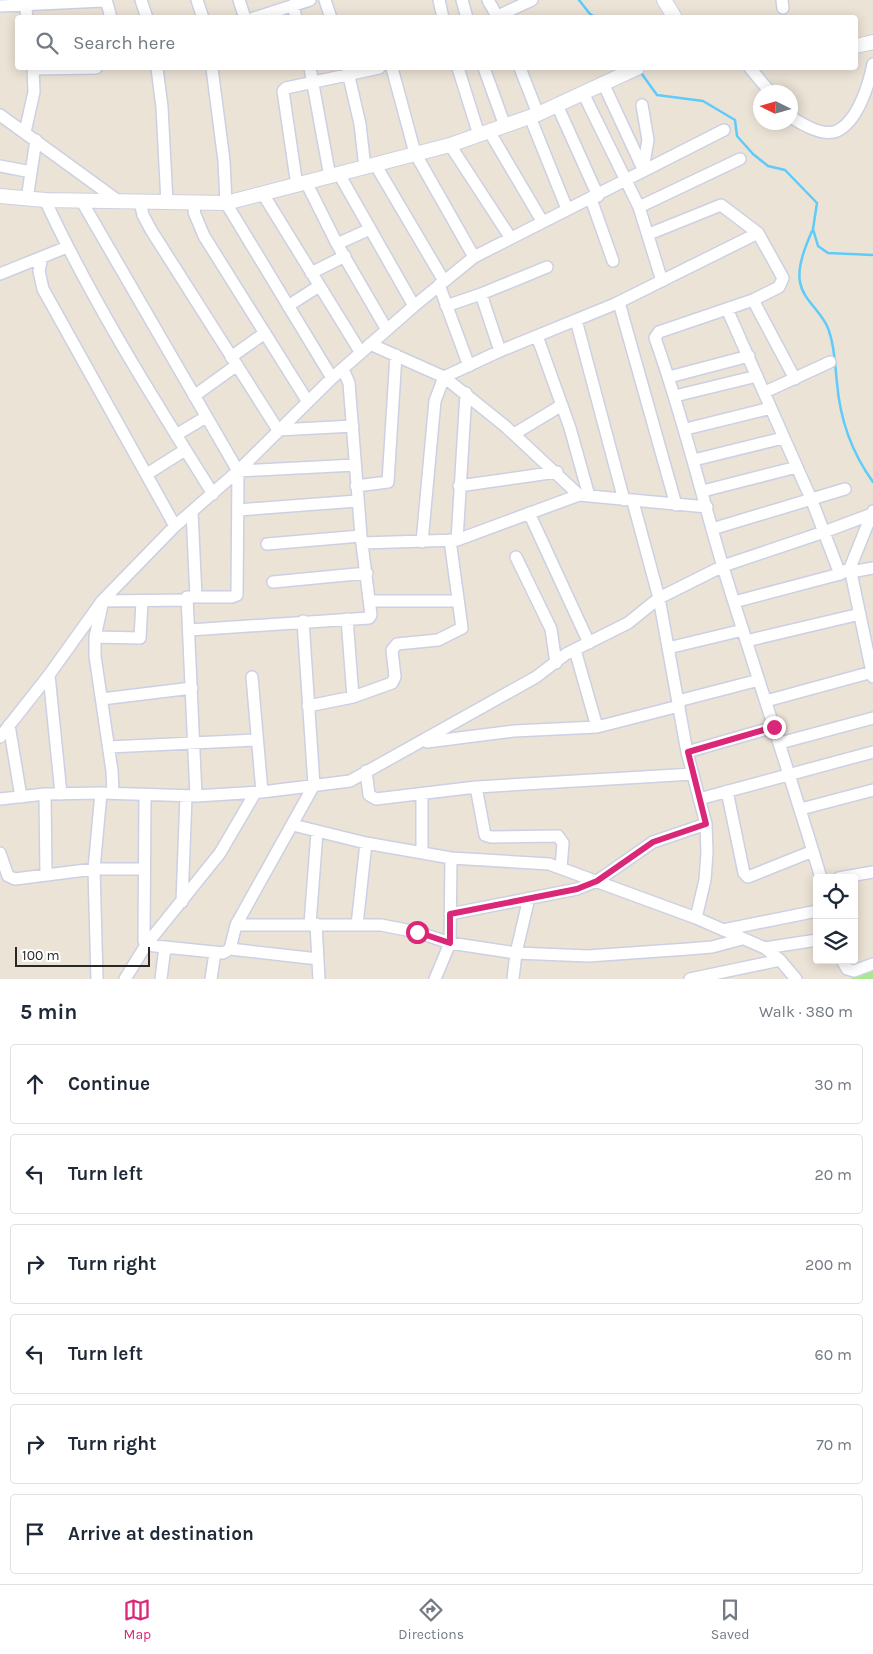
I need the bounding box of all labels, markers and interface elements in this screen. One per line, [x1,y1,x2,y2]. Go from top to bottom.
search box [15,15,858,70]
icon: search [33,29,61,57]
text: Search here [73,32,175,54]
north arrow [753,85,798,130]
route end [763,716,786,739]
map controls [813,874,858,964]
button: locate [813,874,858,919]
button: layers [813,919,858,964]
route start [406,921,429,944]
scale bar [15,944,150,967]
text: 100 m [22,947,60,964]
text: 5 min [20,1000,77,1024]
text: Walk · 380 m [759,1002,853,1021]
icon: ahead [21,1070,49,1098]
text: Continue [68,1073,150,1095]
text: 30 m [814,1075,852,1094]
icon: left [21,1160,49,1188]
text: Turn left [68,1163,143,1185]
text: 20 m [814,1165,852,1184]
icon: right [21,1250,49,1278]
text: Turn right [68,1253,157,1275]
text: 200 m [805,1255,852,1274]
icon: left [21,1340,49,1368]
text: Turn left [68,1343,143,1365]
text: 60 m [815,1345,852,1364]
icon: right [21,1430,49,1458]
text: Turn right [68,1433,157,1455]
text: 70 m [816,1435,852,1454]
icon: arrive [21,1520,49,1548]
text: Arrive at destination [68,1523,254,1545]
tab: Map [123,1596,151,1643]
tab: Directions [398,1596,464,1643]
tab: Saved [711,1596,750,1643]

